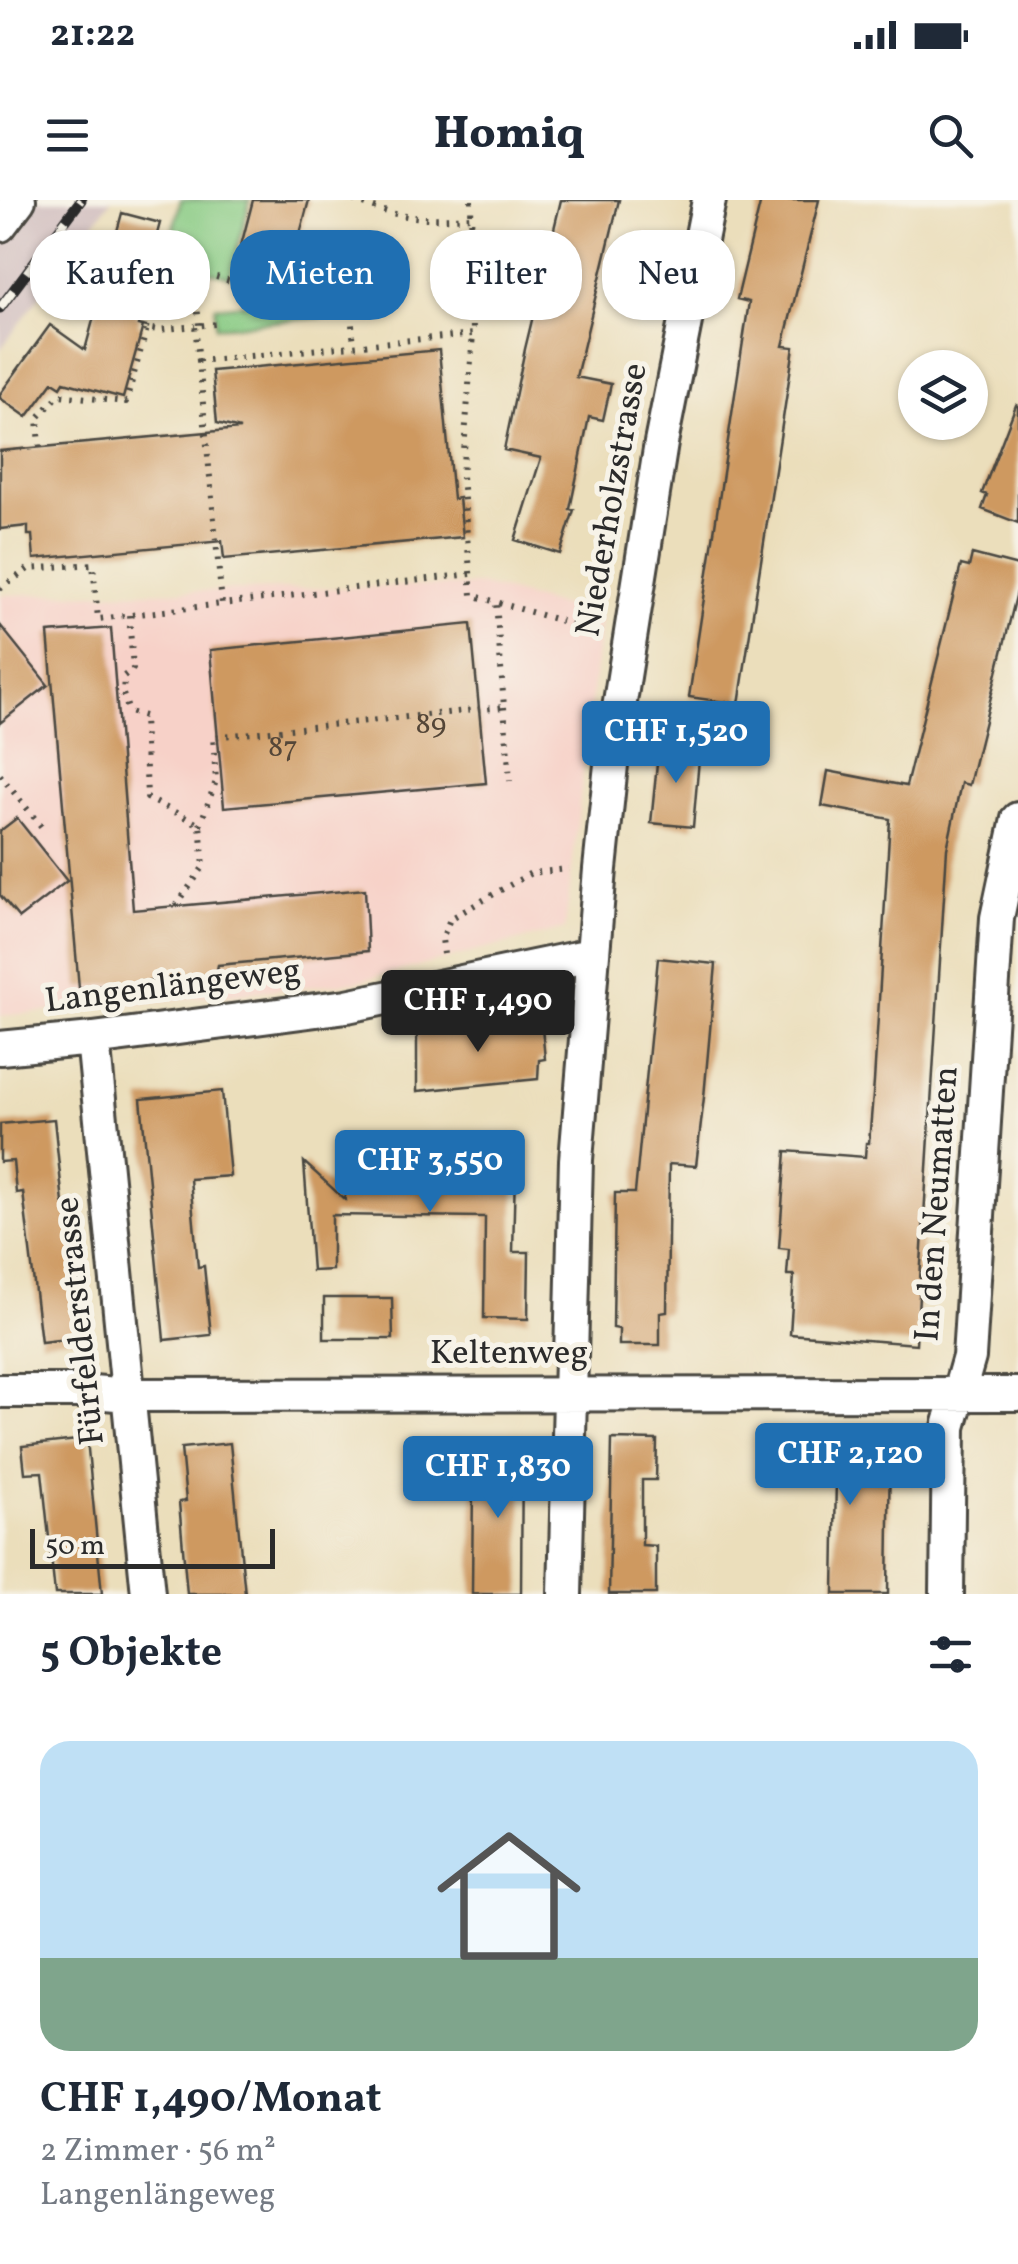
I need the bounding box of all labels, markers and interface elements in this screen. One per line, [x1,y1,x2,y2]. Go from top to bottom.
text: 21:22 [50,9,135,62]
text: Homiq [434,104,584,167]
icon: menu [40,108,95,163]
icon: search [923,108,978,163]
chip: Kaufen [30,230,210,320]
chip: Mieten [230,230,410,320]
chip: Filter [430,230,582,320]
chip: Neu [602,230,735,320]
map controls [898,350,988,440]
button: layers [898,350,988,440]
street label: Niederholzstrasse [565,359,661,641]
pin: CHF 1,520 [562,701,790,786]
house number: 89 [416,704,446,746]
text: CHF 1,520 [604,711,748,755]
house number: 87 [268,727,298,769]
street label: Langenlängeweg [42,947,304,1027]
pin: CHF 1,490 [364,970,592,1055]
text: CHF 1,490 [403,980,553,1024]
street label: In den Neumatten [904,1065,972,1343]
pin: CHF 3,550 [316,1130,544,1215]
text: CHF 3,550 [357,1140,503,1184]
street label: Fürfelderstrasse [44,1195,118,1447]
street label: Keltenweg [430,1330,588,1378]
pin: CHF 2,120 [736,1423,964,1508]
text: CHF 2,120 [777,1433,923,1477]
pin: CHF 1,830 [384,1436,612,1521]
text: CHF 1,830 [425,1446,571,1490]
scale bar [30,1524,275,1568]
text: 50 m [45,1527,105,1566]
text: 5 Objekte [40,1625,222,1684]
icon: filters [923,1627,978,1682]
icon: home [419,1806,599,1986]
text: CHF 1,490/Monat [40,2071,381,2130]
text: 2 Zimmer · 56 m² [40,2130,276,2174]
text: Langenlängeweg [40,2174,275,2218]

